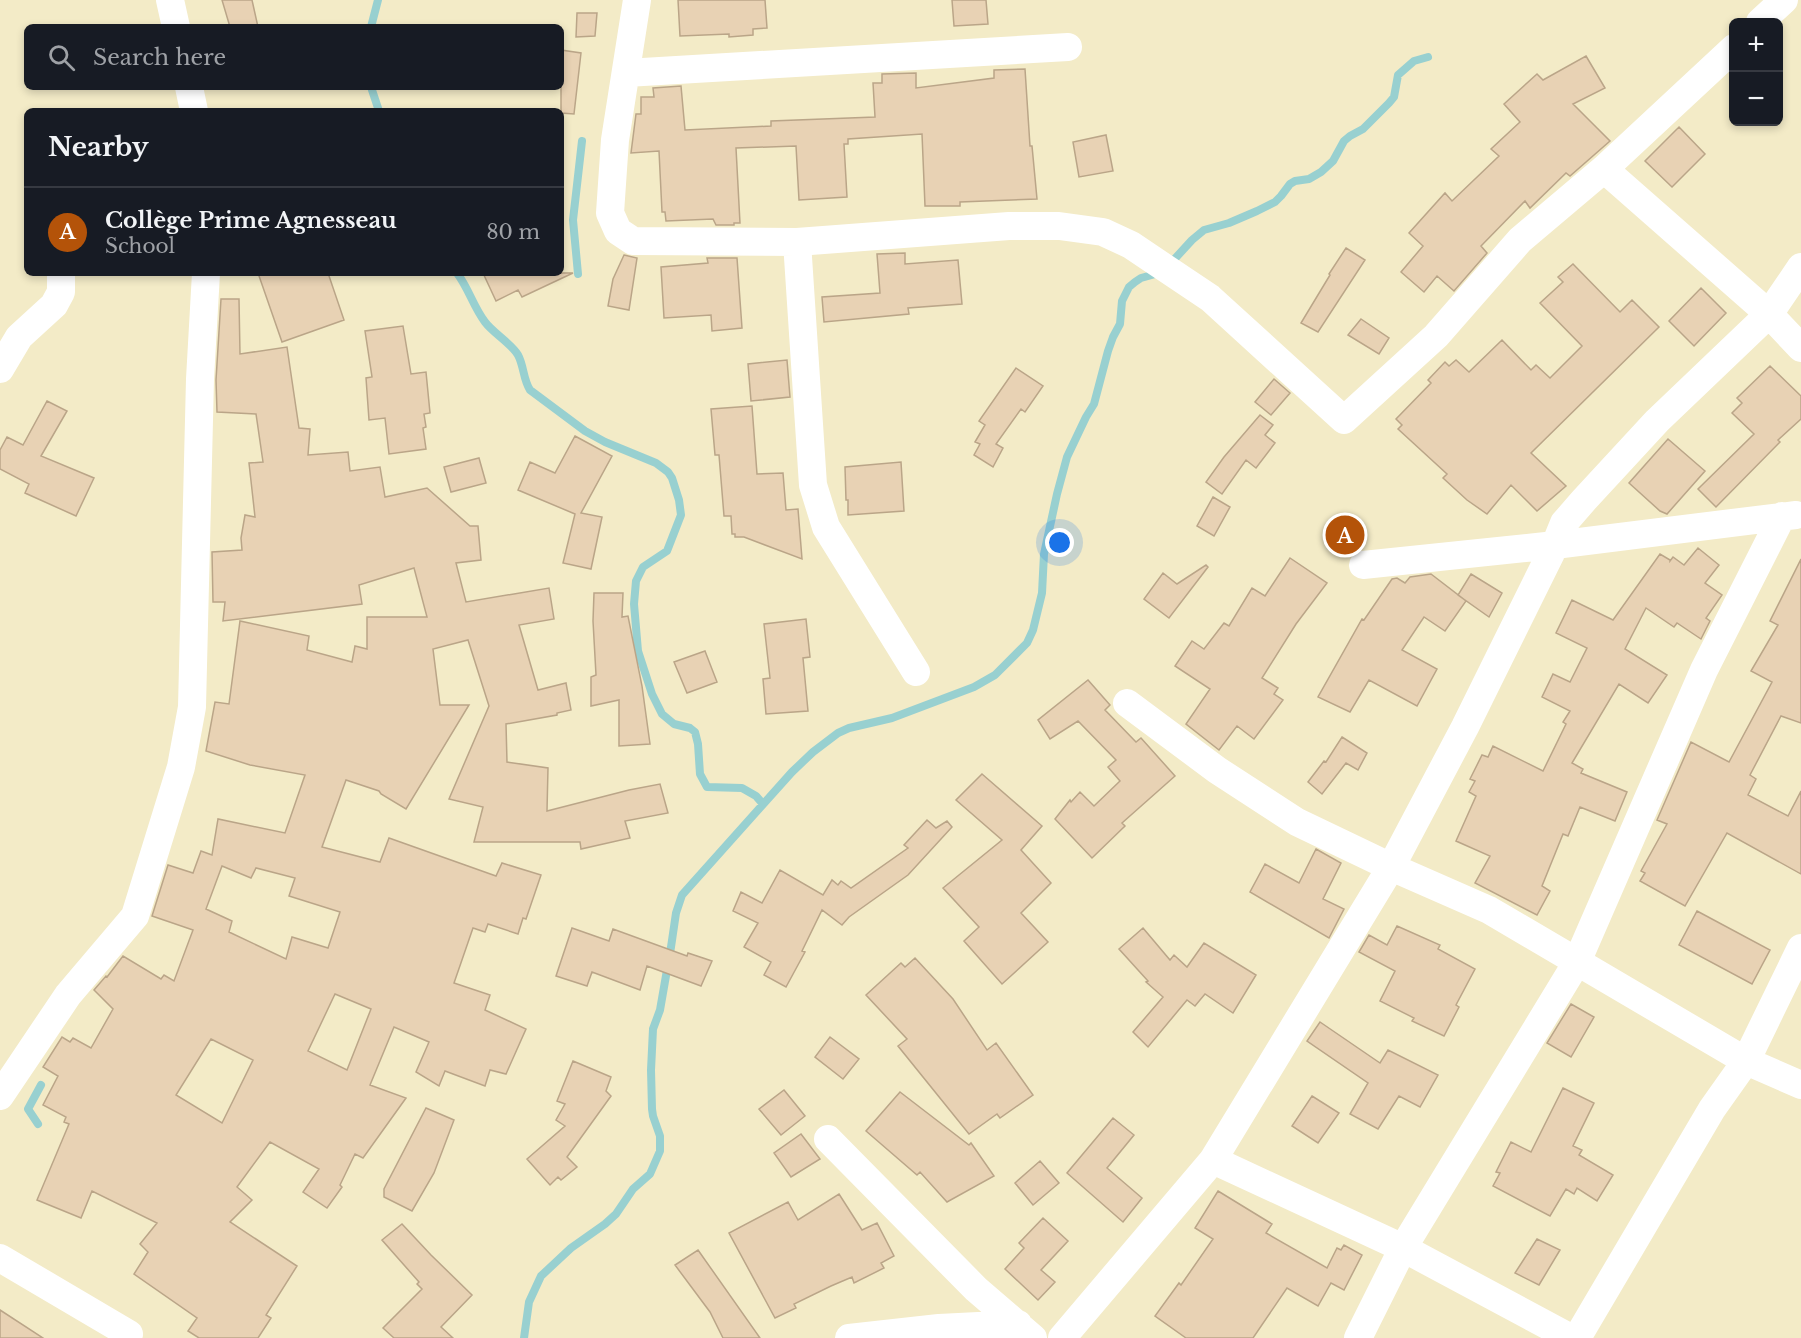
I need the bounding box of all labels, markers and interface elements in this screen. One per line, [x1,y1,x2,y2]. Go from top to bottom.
map controls [1729,18,1783,126]
button: + [1729,18,1783,72]
search box [24,24,564,90]
icon: search [45,41,78,74]
text: Search here [93,44,226,71]
button: − [1729,72,1783,126]
text: Nearby [48,131,149,163]
text: Collège Prime Agnesseau [105,207,397,234]
text: A [59,220,76,244]
text: 80 m [486,220,540,244]
text: School [105,234,175,258]
pin: A [1326,512,1364,558]
your location [1045,528,1074,557]

